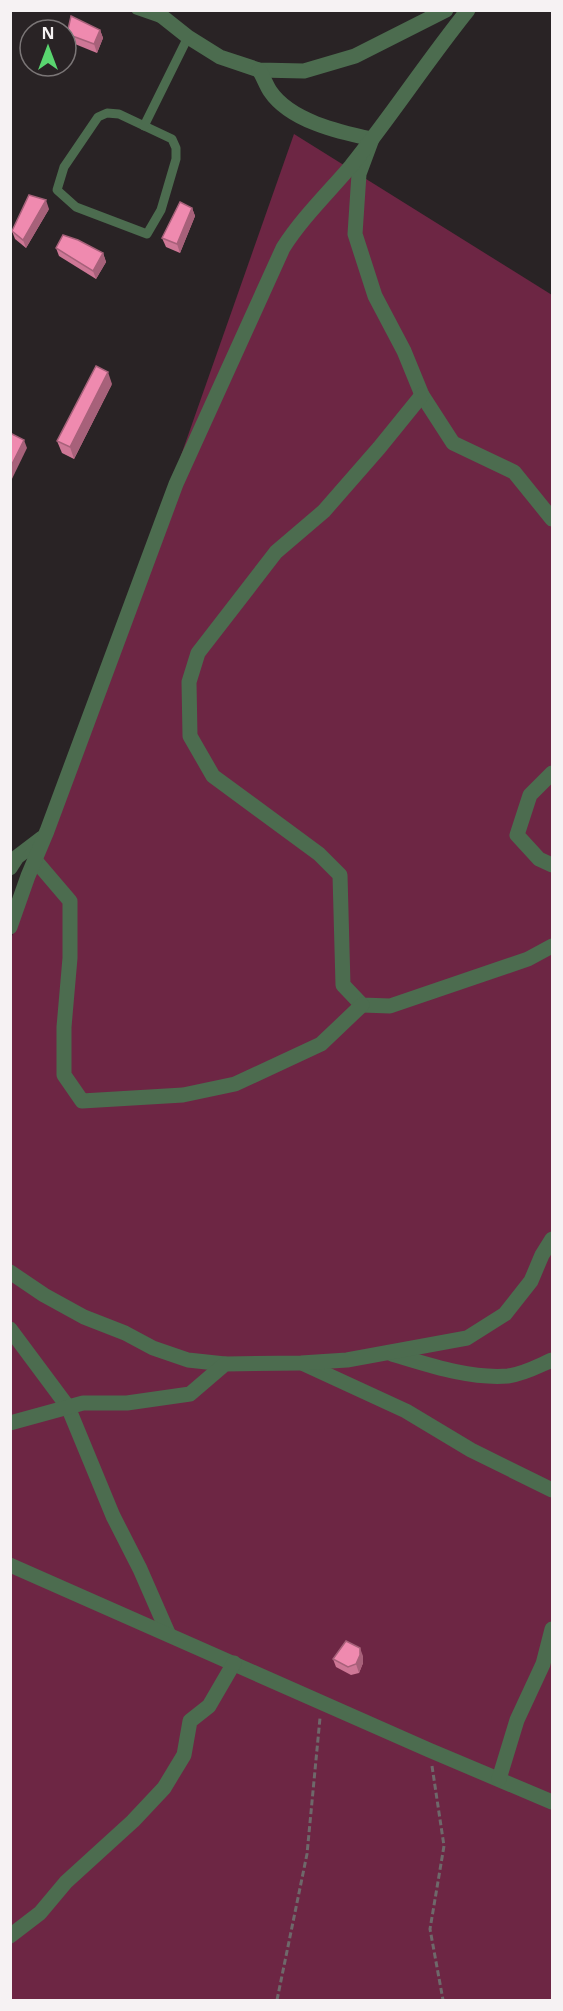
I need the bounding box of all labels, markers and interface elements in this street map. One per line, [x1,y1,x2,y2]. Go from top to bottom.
north arrow [18,18,78,78]
text: N [41,22,55,44]

